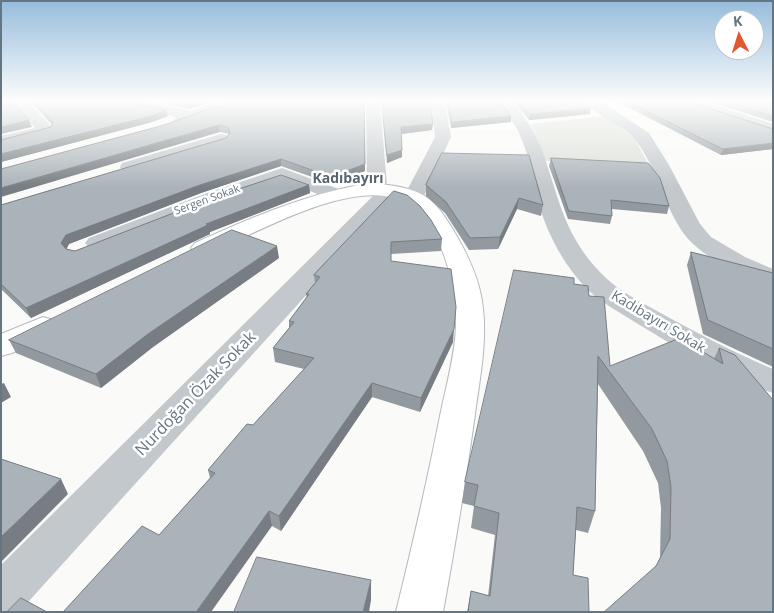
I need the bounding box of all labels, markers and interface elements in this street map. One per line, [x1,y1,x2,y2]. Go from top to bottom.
north arrow [714,10,764,60]
text: K [732,11,743,30]
district label: Kadıbayırı [312,171,384,187]
street label: Sergen Sokak [172,182,242,218]
street label: Kadıbayırı Sokak [608,287,708,357]
street label: Nurdoğan Özak Sokak [132,328,260,460]

